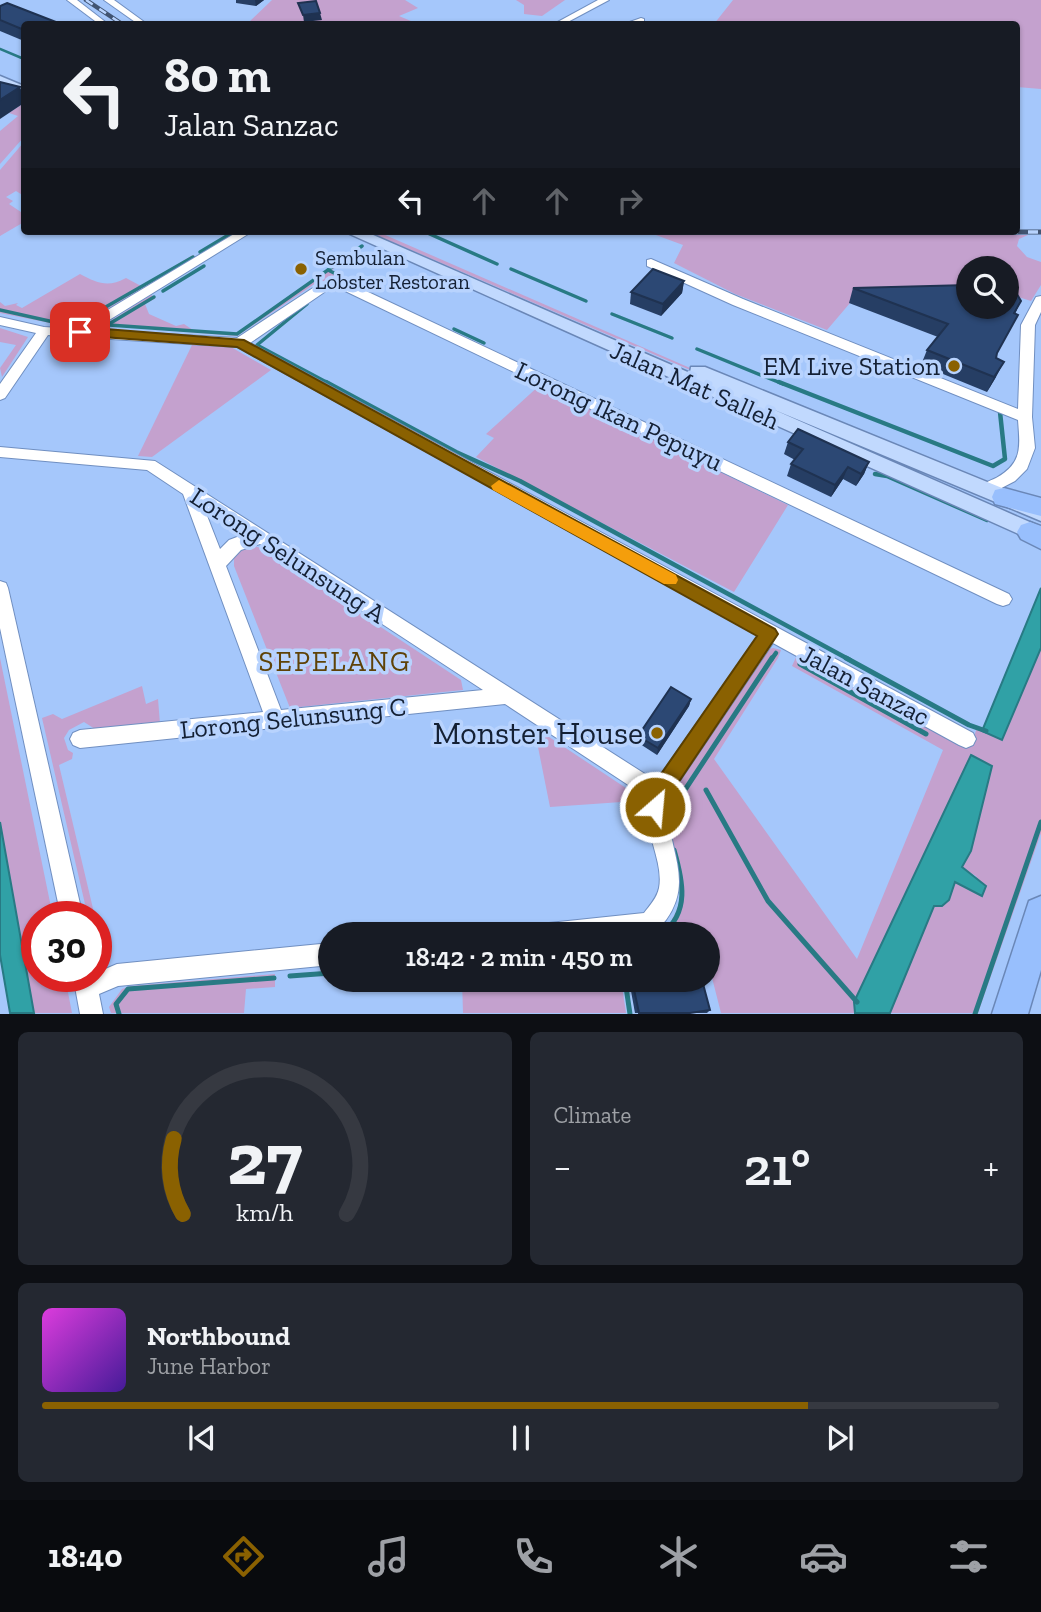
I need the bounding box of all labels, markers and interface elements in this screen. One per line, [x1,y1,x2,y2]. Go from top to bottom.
text: 80 m [164,46,271,105]
icon: left [49,49,140,140]
text: Jalan Sanzac [164,106,339,144]
icon: left [392,182,430,220]
icon: ahead [465,182,503,220]
icon: ahead [538,182,576,220]
icon: right [611,182,649,220]
place label: Sembulan Lobster Restoran [315,245,470,294]
map controls [956,256,1019,319]
button: search [956,256,1019,319]
marker: Sembulan Lobster Restoran [293,261,309,277]
pin [50,302,110,362]
icon: arrive [61,313,99,351]
street label: Jalan Mat Salleh [605,333,785,437]
place label: EM Live Station [763,350,940,382]
street label: Lorong Ikan Pepuyu [510,354,728,478]
marker: EM Live Station [946,358,962,374]
street label: Lorong Selunsung A [184,480,393,631]
street label: Jalan Sanzac [795,638,935,732]
district label: SEPELANG [259,645,411,678]
street label: Lorong Selunsung C [178,690,408,746]
place label: Monster House [433,714,643,752]
marker: Monster House [649,725,665,741]
position arrow [618,770,692,844]
speed limit sign: 30 [21,901,112,992]
text: 18:42 · 2 min · 450 m [406,941,632,973]
text: Climate [554,1101,631,1129]
text: 27 [227,1116,302,1204]
text: 21° [744,1136,810,1198]
text: − [554,1144,571,1190]
text: + [983,1144,999,1190]
text: km/h [236,1197,293,1227]
text: Northbound [147,1320,290,1352]
text: June Harbor [147,1352,271,1380]
icon: previous [183,1419,221,1457]
icon: pause [502,1419,540,1457]
icon: next [821,1419,859,1457]
icon: directions [219,1532,268,1581]
icon: music [364,1532,413,1581]
icon: phone [509,1532,558,1581]
icon: climate [654,1532,703,1581]
icon: car [799,1532,848,1581]
icon: filters [944,1532,993,1581]
text: 18:40 [48,1537,123,1575]

